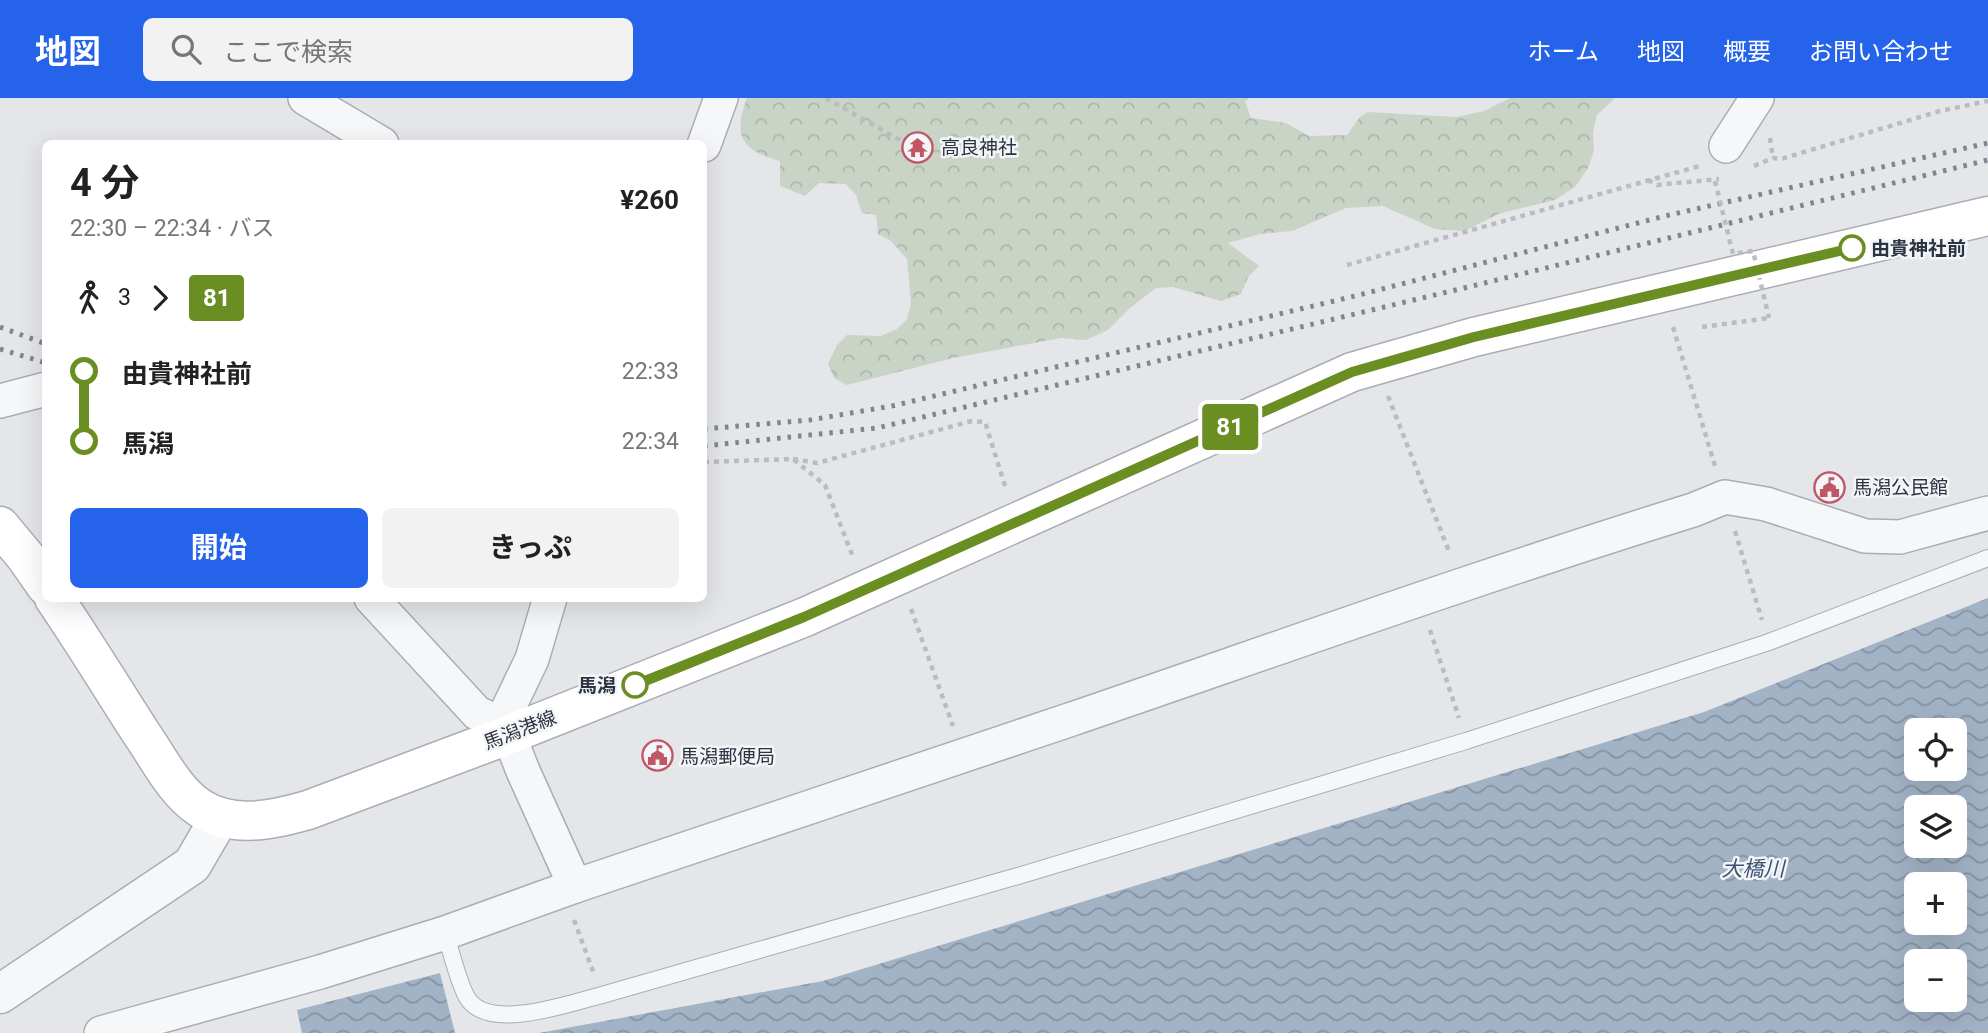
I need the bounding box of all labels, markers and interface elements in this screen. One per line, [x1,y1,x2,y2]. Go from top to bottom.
search box [143,18,633,81]
icon: search [167,30,205,68]
text: 地図 [35,32,101,71]
text: ここで検索 [223,37,353,67]
text: ホーム [1528,38,1599,66]
text: 地図 [1637,38,1685,66]
text: 概要 [1723,38,1771,66]
text: お問い合わせ [1809,38,1953,66]
temple icon: 高良神社 [901,130,935,164]
place label: 高良神社 [941,136,1017,159]
text: 4 分 [70,161,139,205]
text: ¥260 [620,185,679,215]
text: 22:30 – 22:34 · バス [70,215,274,242]
marker: 由貴神社前 [1839,235,1865,261]
place label: 由貴神社前 [1871,237,1966,260]
icon: walk [70,279,108,317]
icon: forward [141,279,179,317]
text: 3 [118,284,131,311]
text: 81 [203,284,230,312]
text: 22:33 [622,358,679,385]
text: 由貴神社前 [122,359,252,389]
line badge: 81 [1198,404,1262,450]
text: 81 [1216,413,1244,441]
text: 22:34 [622,428,679,455]
text: 馬潟 [122,429,174,459]
public building icon: 馬潟公民館 [1813,470,1847,504]
place label: 馬潟公民館 [1853,476,1948,499]
button: 開始 [70,508,368,588]
button: きっぷ [382,508,679,588]
marker: 馬潟 [622,672,648,698]
place label: 馬潟 [578,674,616,697]
street label: 馬潟港線 [480,706,560,754]
map controls [1904,718,1967,1012]
button: locate [1904,718,1967,781]
public building icon: 馬潟郵便局 [640,739,674,773]
place label: 馬潟郵便局 [680,745,775,768]
button: layers [1904,795,1967,858]
water label: 大橋川 [1722,857,1786,881]
button: + [1904,872,1967,935]
button: − [1904,949,1967,1012]

